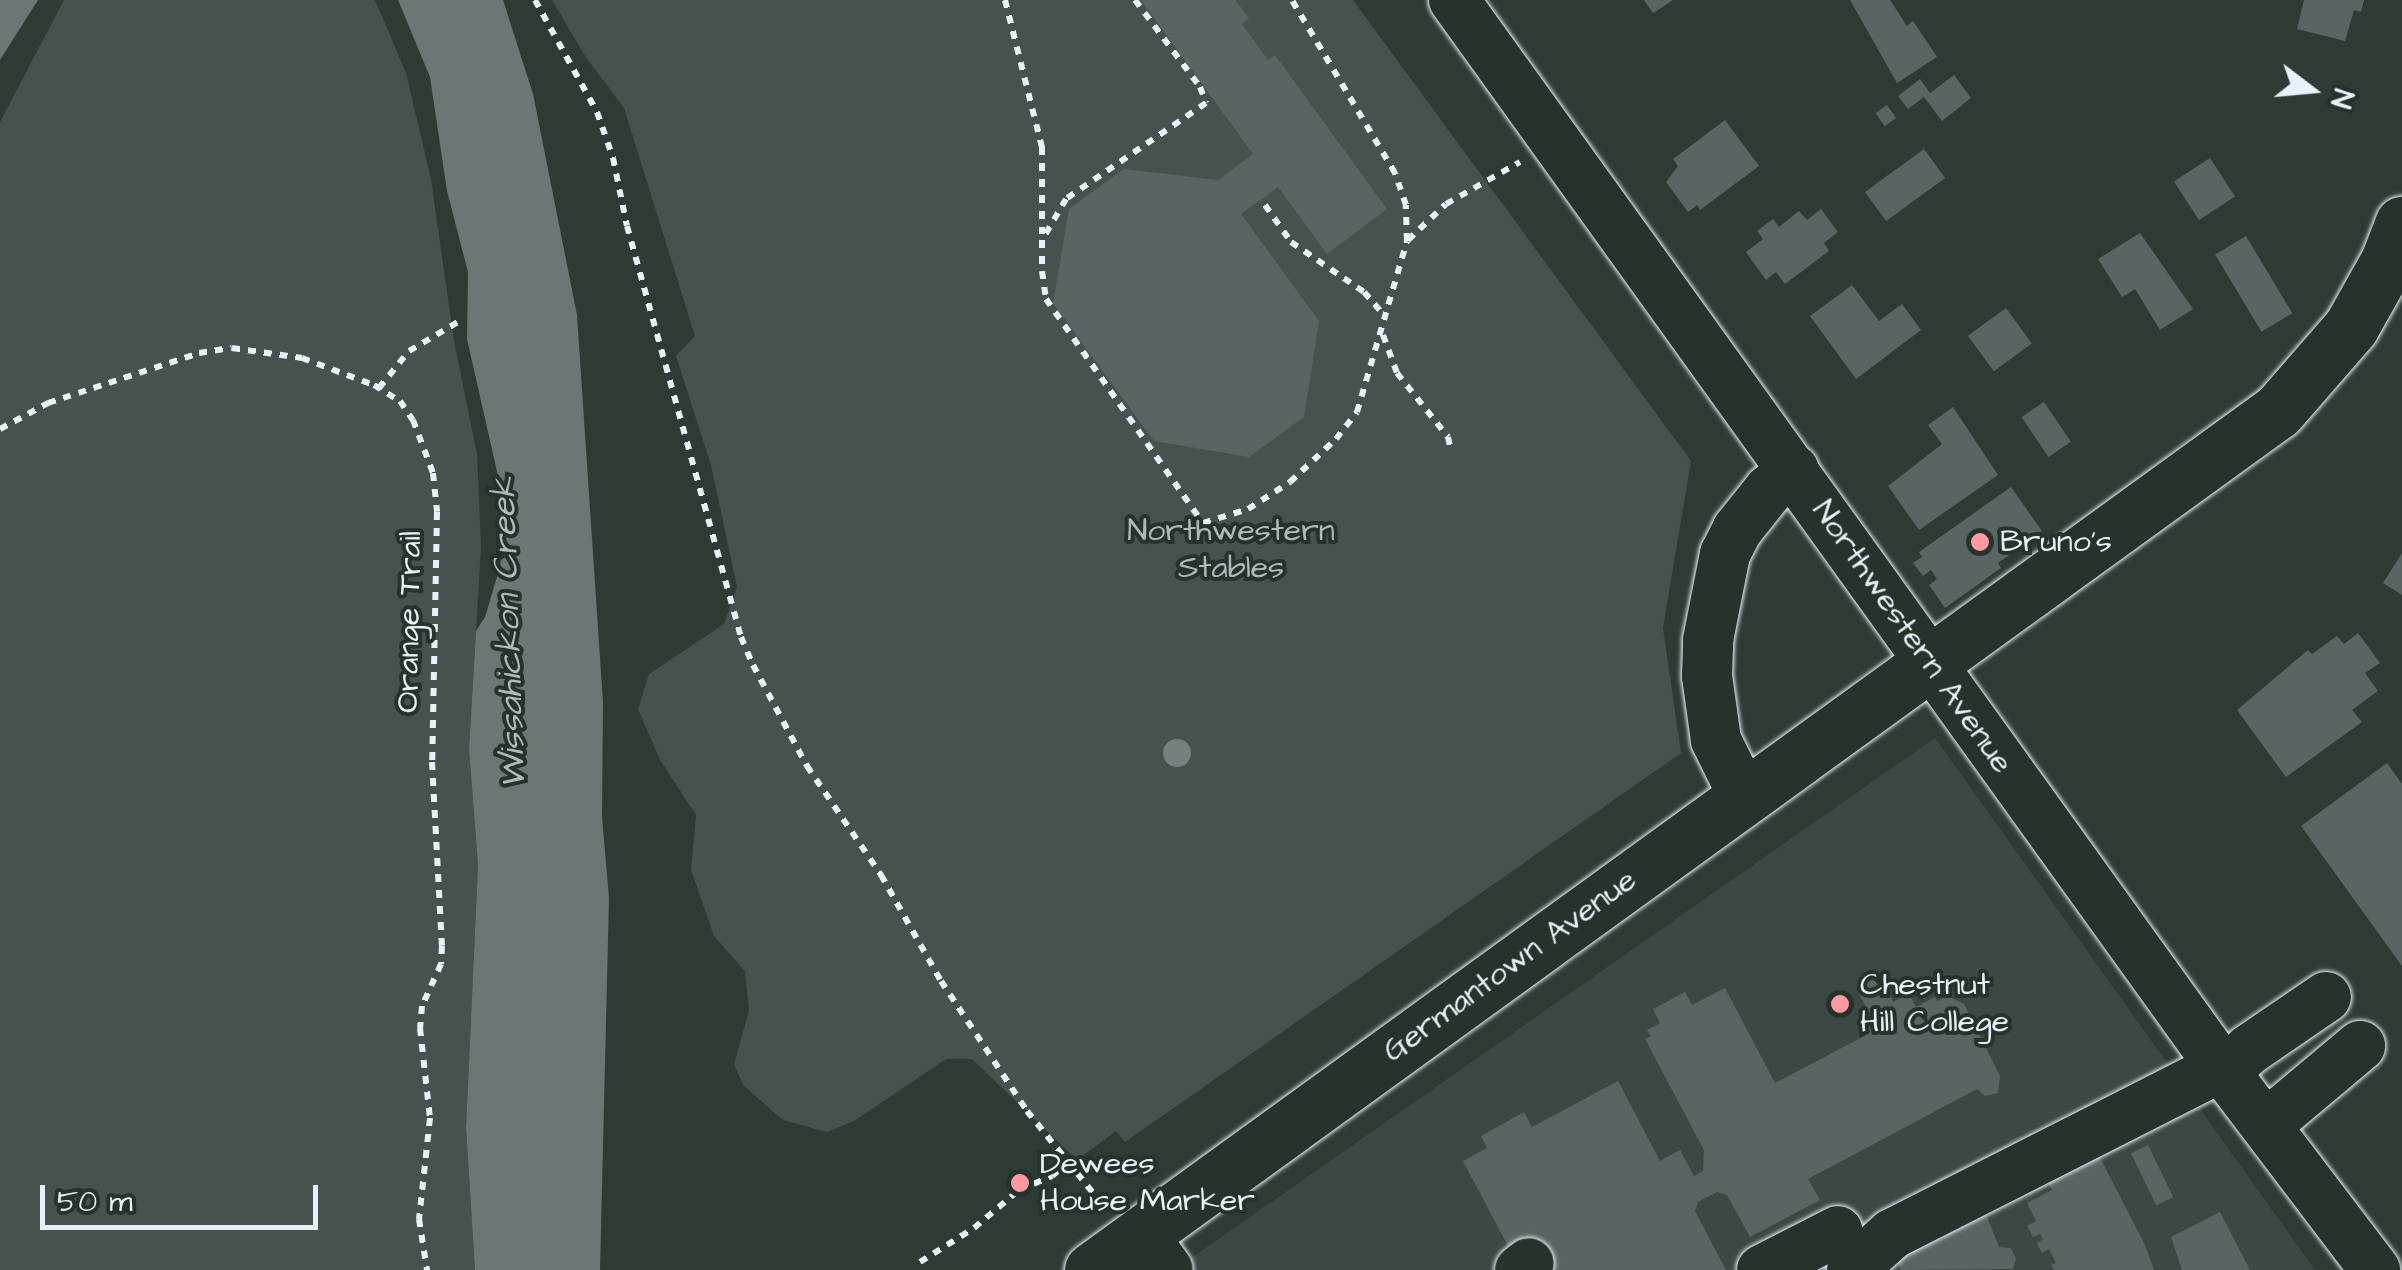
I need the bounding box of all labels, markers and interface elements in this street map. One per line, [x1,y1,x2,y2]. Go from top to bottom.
north arrow [2262,40,2362,140]
text: N [2320,85,2362,112]
water label: Wissahickon Creek [483,476,535,790]
street label: Northwestern Avenue [1803,493,2021,781]
park label: Northwestern Stables [1127,513,1335,588]
place label: Bruno's [2000,523,2112,561]
street label: Orange Trail [389,531,431,713]
marker: Bruno's [1969,531,1991,553]
street label: Germantown Avenue [1376,861,1644,1071]
place label: Chestnut Hill College [1860,967,2009,1042]
marker: Chestnut Hill College [1829,993,1851,1015]
place label: Dewees House Marker [1040,1146,1255,1221]
scale bar [45,1165,322,1227]
marker: Dewees House Marker [1009,1172,1031,1194]
text: 50 m [57,1181,133,1223]

